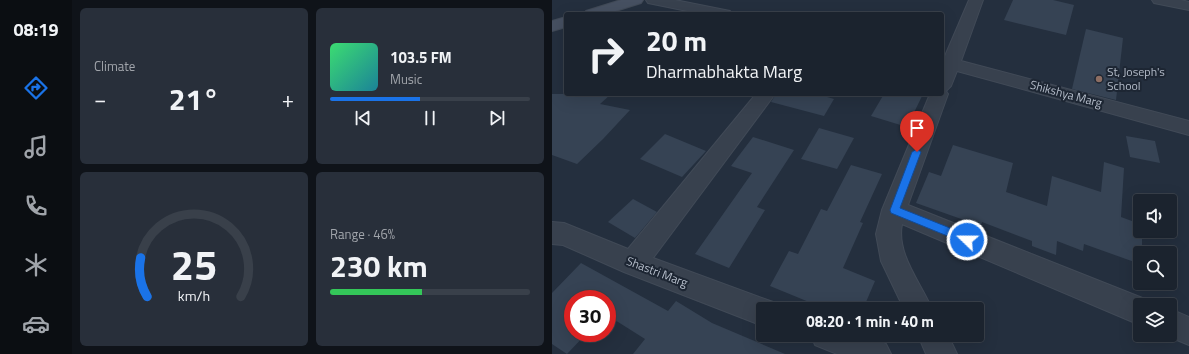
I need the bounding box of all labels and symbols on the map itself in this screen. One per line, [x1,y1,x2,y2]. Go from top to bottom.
place label: St, Joseph's School [1107,62,1165,95]
marker: St, Joseph's School [1094,74,1104,84]
street label: Shikshya Marg [1028,75,1104,112]
pin [900,111,934,152]
position arrow [946,219,988,261]
street label: Shastri Marg [624,251,691,292]
speed limit sign: 30 [564,290,616,342]

